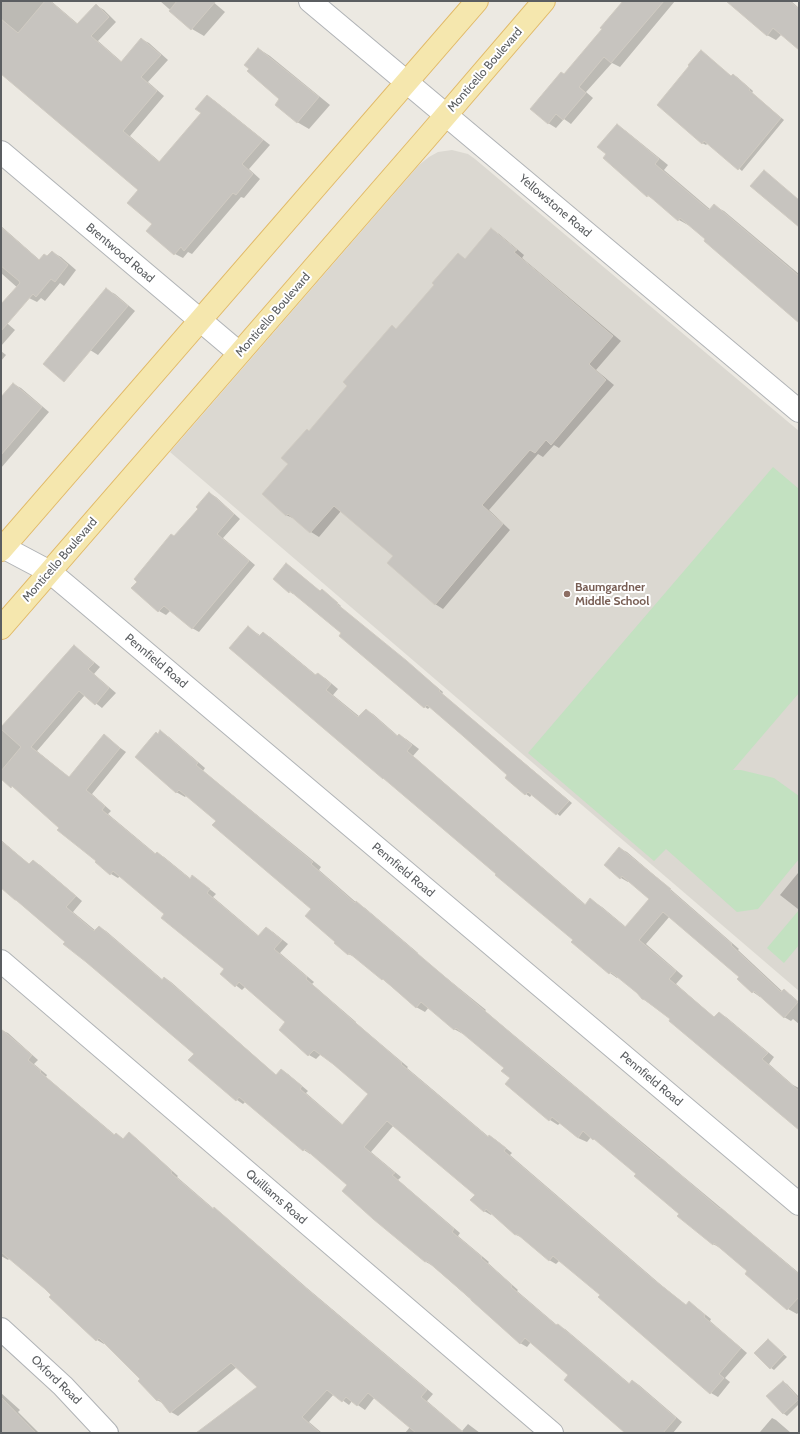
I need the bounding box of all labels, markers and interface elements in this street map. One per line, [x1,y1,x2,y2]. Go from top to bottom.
street label: Monticello Boulevard [445,25,525,115]
street label: Yellowstone Road [516,172,594,240]
street label: Brentwood Road [83,220,157,286]
street label: Monticello Boulevard [233,270,313,360]
street label: Monticello Boulevard [20,515,100,605]
place label: Baumgardner Middle School [575,580,649,608]
marker: Baumgardner Middle School [562,589,572,599]
street label: Pennfield Road [122,631,190,691]
street label: Pennfield Road [369,840,437,900]
street label: Pennfield Road [617,1049,685,1109]
street label: Quilliams Road [243,1167,309,1227]
street label: Oxford Road [28,1352,84,1408]

